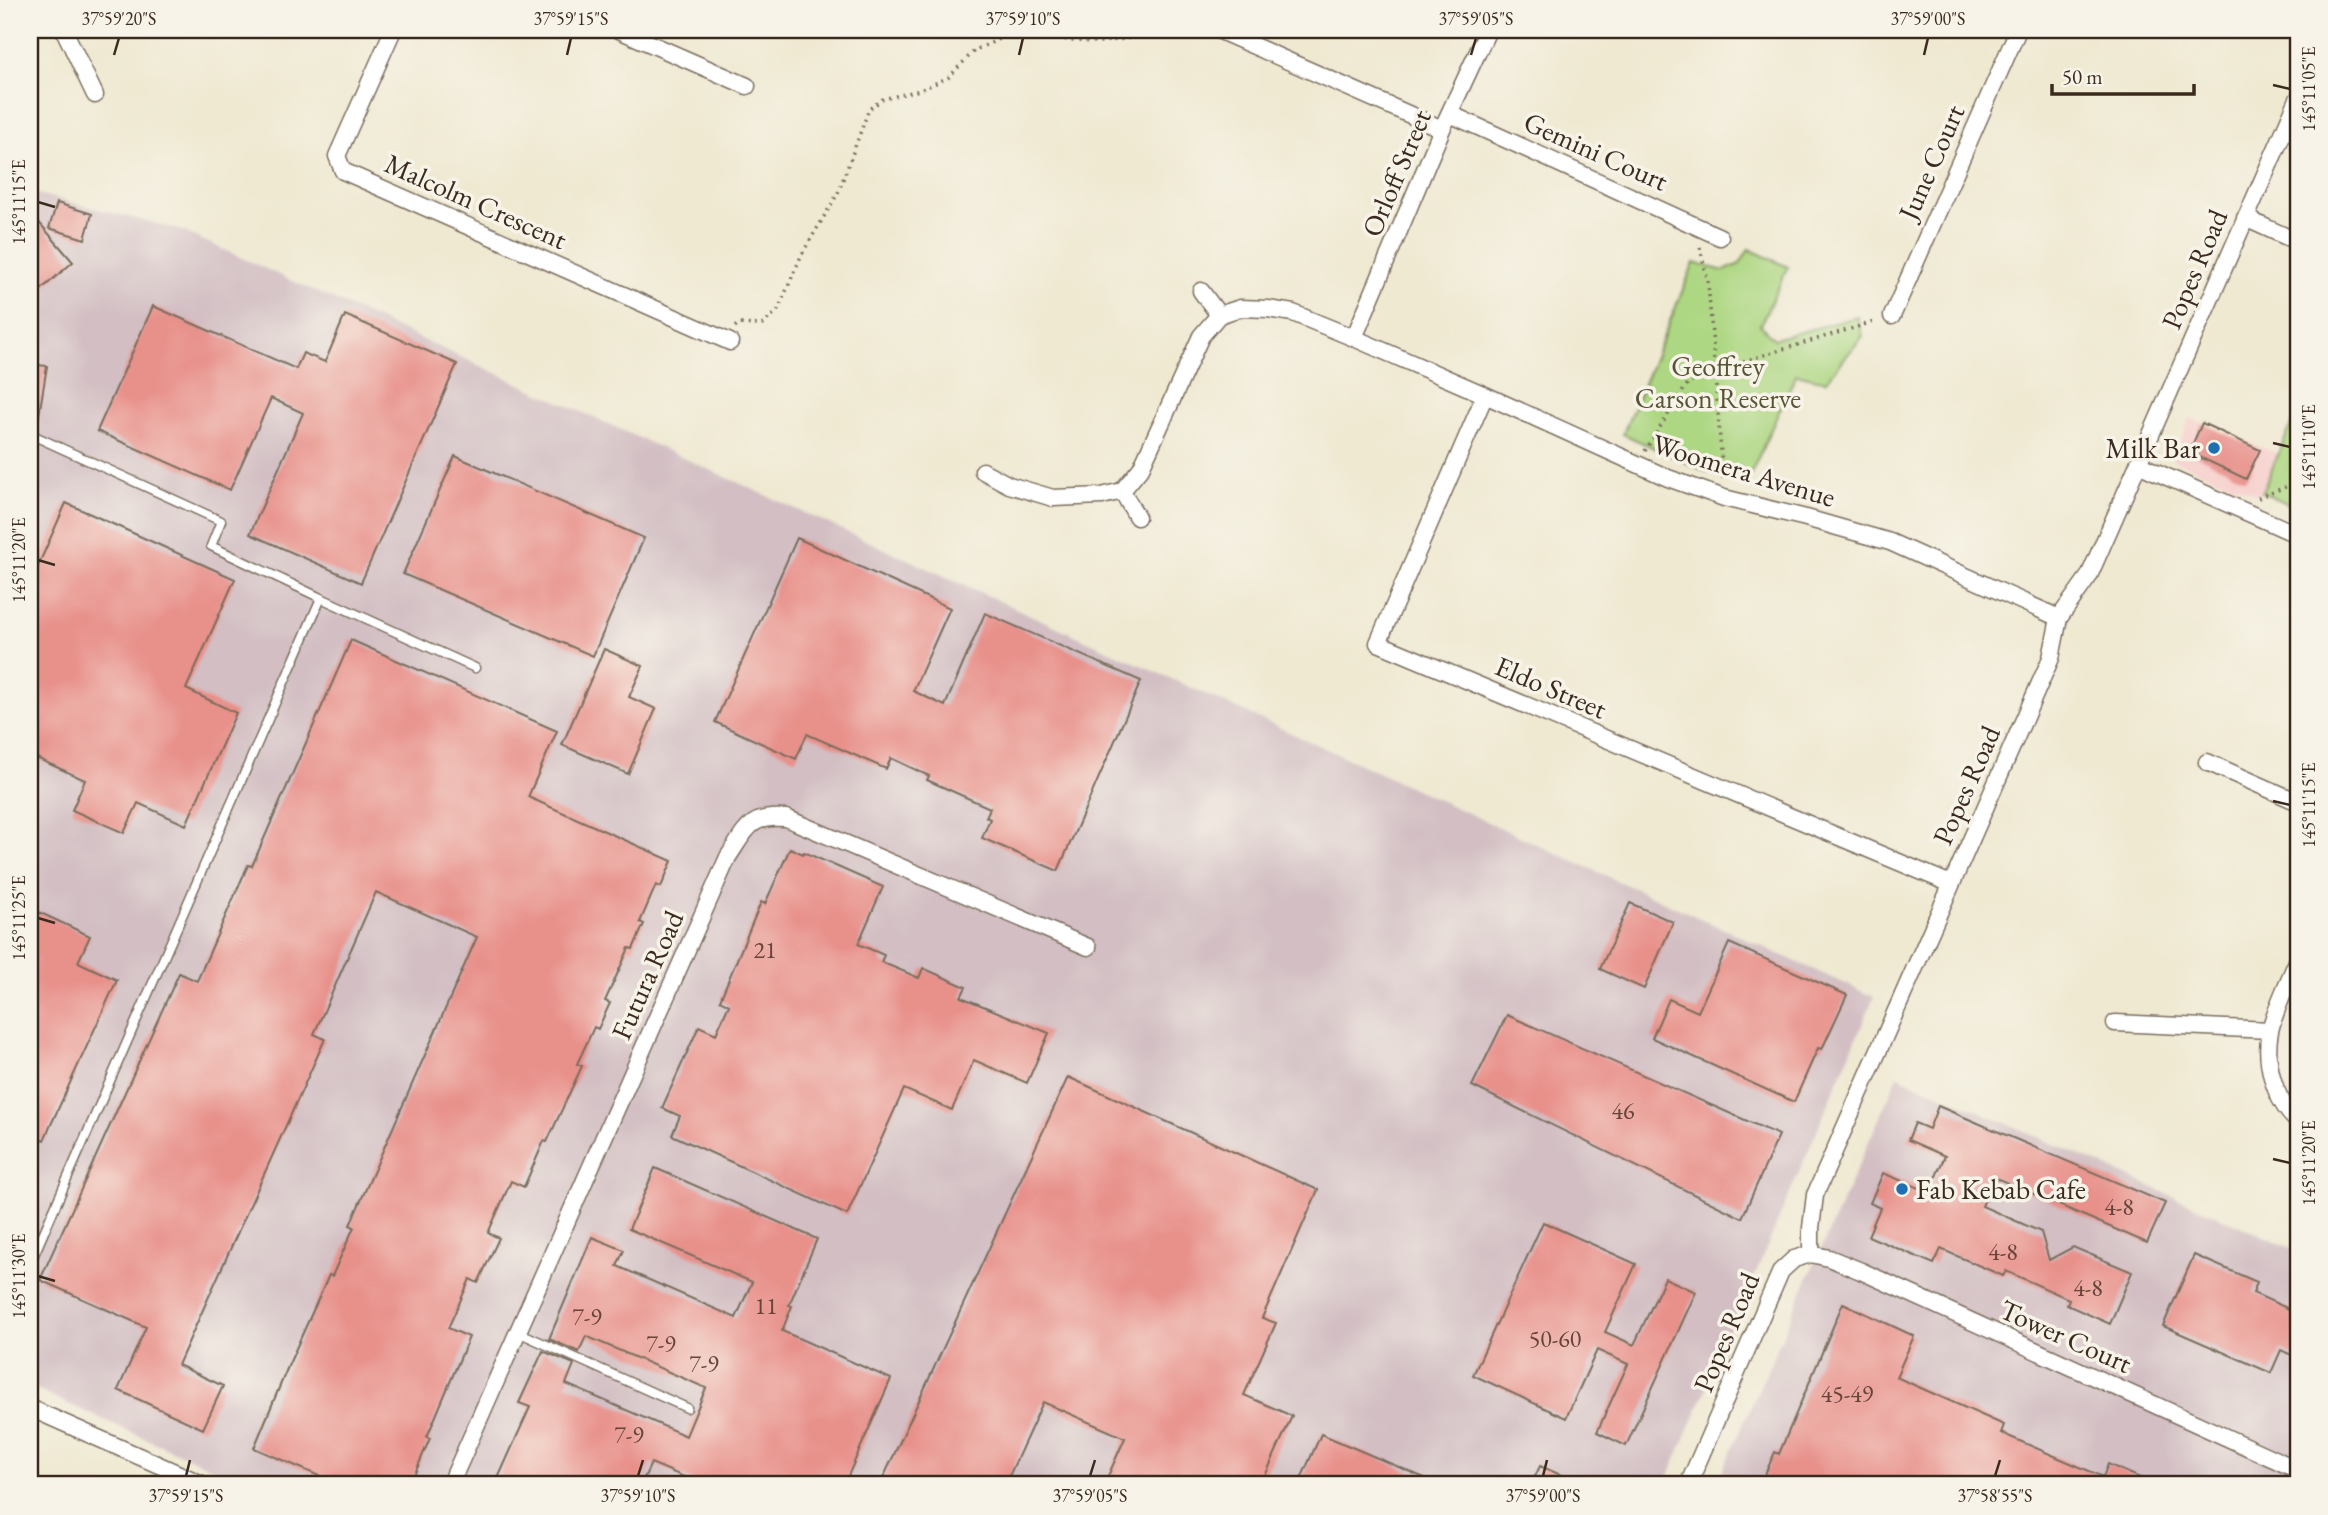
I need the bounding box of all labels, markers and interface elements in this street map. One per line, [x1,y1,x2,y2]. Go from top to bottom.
text: 37°59'20"S [82,7,156,30]
text: 37°59'15"S [534,7,608,30]
text: 37°59'10"S [986,7,1060,30]
text: 37°59'05"S [1439,7,1513,30]
text: 37°59'00"S [1891,7,1965,30]
text: 145°11'05"E [2297,46,2320,132]
scale bar [2052,52,2193,96]
text: 50 m [2062,63,2103,90]
street label: June Court [1889,99,1972,227]
street label: Gemini Court [1518,103,1674,199]
street label: Orloff Street [1353,104,1439,242]
street label: Malcolm Crescent [379,145,573,257]
text: 145°11'15"E [7,159,30,245]
street label: Popes Road [2153,203,2236,334]
park label: Geoffrey Carson Reserve [1635,348,1801,416]
text: 145°11'10"E [2297,404,2320,490]
street label: Woomera Avenue [1648,425,1840,515]
place label: Milk Bar [2105,430,2201,466]
marker: Milk Bar [2206,440,2222,456]
text: 145°11'20"E [7,517,30,603]
street label: Eldo Street [1490,647,1612,727]
street label: Popes Road [1924,719,2009,850]
text: 145°11'15"E [2297,762,2320,848]
text: 145°11'25"E [7,875,30,961]
street label: Futura Road [603,904,692,1045]
house number: 21 [753,934,777,965]
house number: 46 [1611,1095,1635,1126]
text: 145°11'20"E [2297,1120,2320,1206]
place label: Fab Kebab Cafe [1916,1171,2086,1207]
marker: Fab Kebab Cafe [1894,1181,1910,1197]
house number: 4-8 [2104,1191,2134,1222]
text: 145°11'30"E [7,1233,30,1319]
house number: 4-8 [1988,1236,2018,1267]
street label: Popes Road [1685,1266,1768,1397]
house number: 4-8 [2073,1272,2103,1303]
house number: 11 [754,1290,778,1321]
street label: Tower Court [1995,1291,2138,1381]
house number: 7-9 [572,1301,602,1332]
house number: 50-60 [1529,1323,1581,1354]
house number: 7-9 [646,1328,676,1359]
house number: 7-9 [689,1348,719,1379]
house number: 45-49 [1821,1378,1874,1409]
house number: 7-9 [614,1419,644,1450]
text: 37°59'15"S [149,1484,223,1507]
text: 37°59'10"S [601,1484,675,1507]
text: 37°59'05"S [1053,1484,1127,1507]
text: 37°59'00"S [1506,1484,1580,1507]
text: 37°58'55"S [1958,1484,2032,1507]

